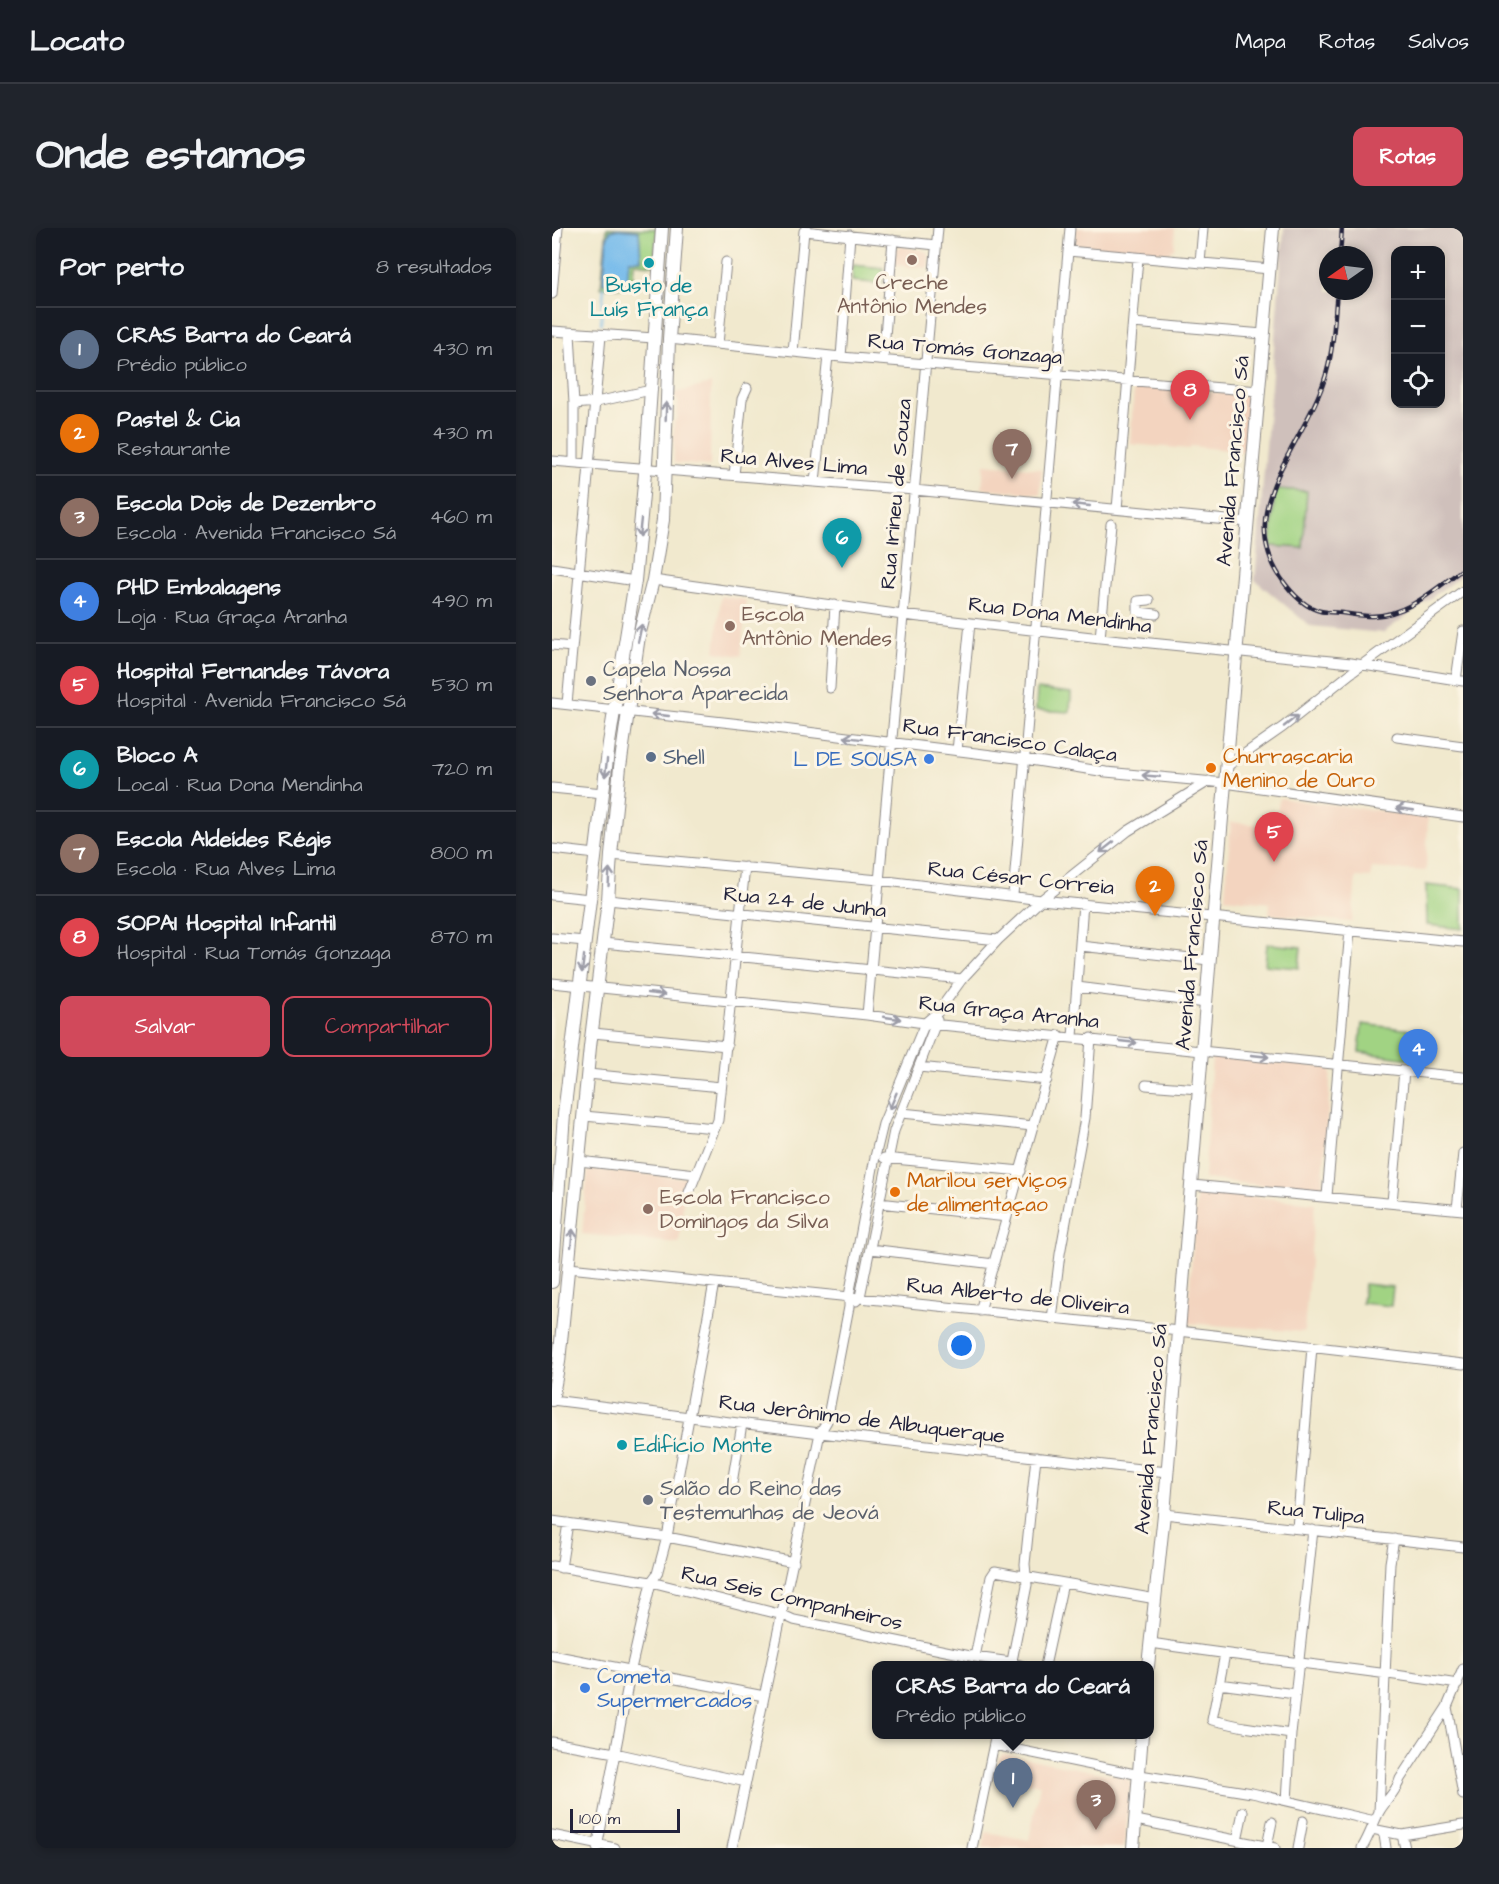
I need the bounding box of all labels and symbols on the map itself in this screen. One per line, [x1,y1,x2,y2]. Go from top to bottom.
north arrow [1319,246,1373,300]
marker: Creche Antônio Mendes [905,253,919,267]
marker: Busto de Luís França [642,256,656,270]
place label: Creche Antônio Mendes [837,268,987,321]
place label: Busto de Luís França [590,271,709,324]
street label: Rua Tomás Gonzaga [866,326,1064,374]
street label: Avenida Francisco Sá [1209,354,1257,567]
pin: 8 [1170,370,1210,420]
street label: Rua Irineu de Souza [873,397,919,591]
one-way arrow [661,402,672,422]
pin: 7 [992,430,1032,479]
street label: Rua Alves Lima [719,441,869,483]
one-way arrow [1072,499,1092,510]
one-way arrow [634,517,645,537]
pin: 6 [822,518,862,568]
street label: Rua Dona Mendinha [967,589,1154,641]
place label: Escola Antônio Mendes [742,600,892,653]
marker: Escola Antônio Mendes [723,619,737,633]
one-way arrow [635,624,646,643]
place label: Capela Nossa Senhora Aparecida [603,655,788,709]
marker: Capela Nossa Senhora Aparecida [584,674,598,688]
one-way arrow [650,709,670,720]
street label: Rua Francisco Calaça [901,711,1119,769]
one-way arrow [1283,714,1298,728]
one-way arrow [844,732,864,743]
place label: Churrascaria Menino de Ouro [1223,742,1375,795]
place label: Shell [663,743,705,772]
place label: L DE SOUSA [793,745,918,774]
marker: Shell [644,750,658,764]
marker: L DE SOUSA [922,752,936,766]
one-way arrow [600,758,611,778]
marker: Churrascaria Menino de Ouro [1204,761,1218,775]
one-way arrow [1141,770,1161,781]
one-way arrow [1396,804,1415,815]
pin: 5 [1254,812,1294,862]
street label: Avenida Francisco Sá [1168,838,1216,1051]
one-way arrow [1100,841,1116,854]
street label: Rua César Correia [926,854,1116,902]
pin: 2 [1136,866,1174,916]
one-way arrow [604,868,615,888]
street label: Rua 24 de Junha [722,879,888,925]
one-way arrow [577,953,588,973]
street label: Rua Graça Aranha [917,988,1101,1036]
one-way arrow [646,989,666,1000]
one-way arrow [882,1013,902,1024]
pin: 4 [1398,1030,1438,1079]
one-way arrow [1117,1037,1137,1048]
one-way arrow [1250,1051,1270,1062]
one-way arrow [887,1091,898,1109]
place label: Marilou serviços de alimentaçao [907,1166,1067,1219]
place label: Escola Francisco Domingos da Silva [660,1183,830,1238]
marker: Marilou serviços de alimentaçao [888,1185,902,1199]
marker: Escola Francisco Domingos da Silva [641,1202,655,1216]
one-way arrow [566,1229,577,1249]
street label: Rua Alberto de Oliveira [905,1270,1131,1322]
street label: Avenida Francisco Sá [1127,1322,1175,1535]
your location [947,1331,976,1360]
street label: Rua Jerônimo de Albuquerque [717,1387,1007,1451]
place label: Edifício Monte [634,1431,772,1460]
marker: Edifício Monte [615,1438,629,1452]
place label: Salão do Reino das Testemunhas de Jeová [660,1474,879,1527]
street label: Rua Tulipa [1266,1492,1366,1533]
marker: Salão do Reino das Testemunhas de Jeová [641,1493,655,1507]
street label: Rua Seis Companheiros [678,1558,906,1639]
place label: Cometa Supermercados [597,1662,752,1716]
marker: Cometa Supermercados [578,1681,592,1695]
pin: 1 [994,1758,1032,1808]
pin: 3 [1076,1780,1116,1830]
scale bar [570,1806,680,1834]

